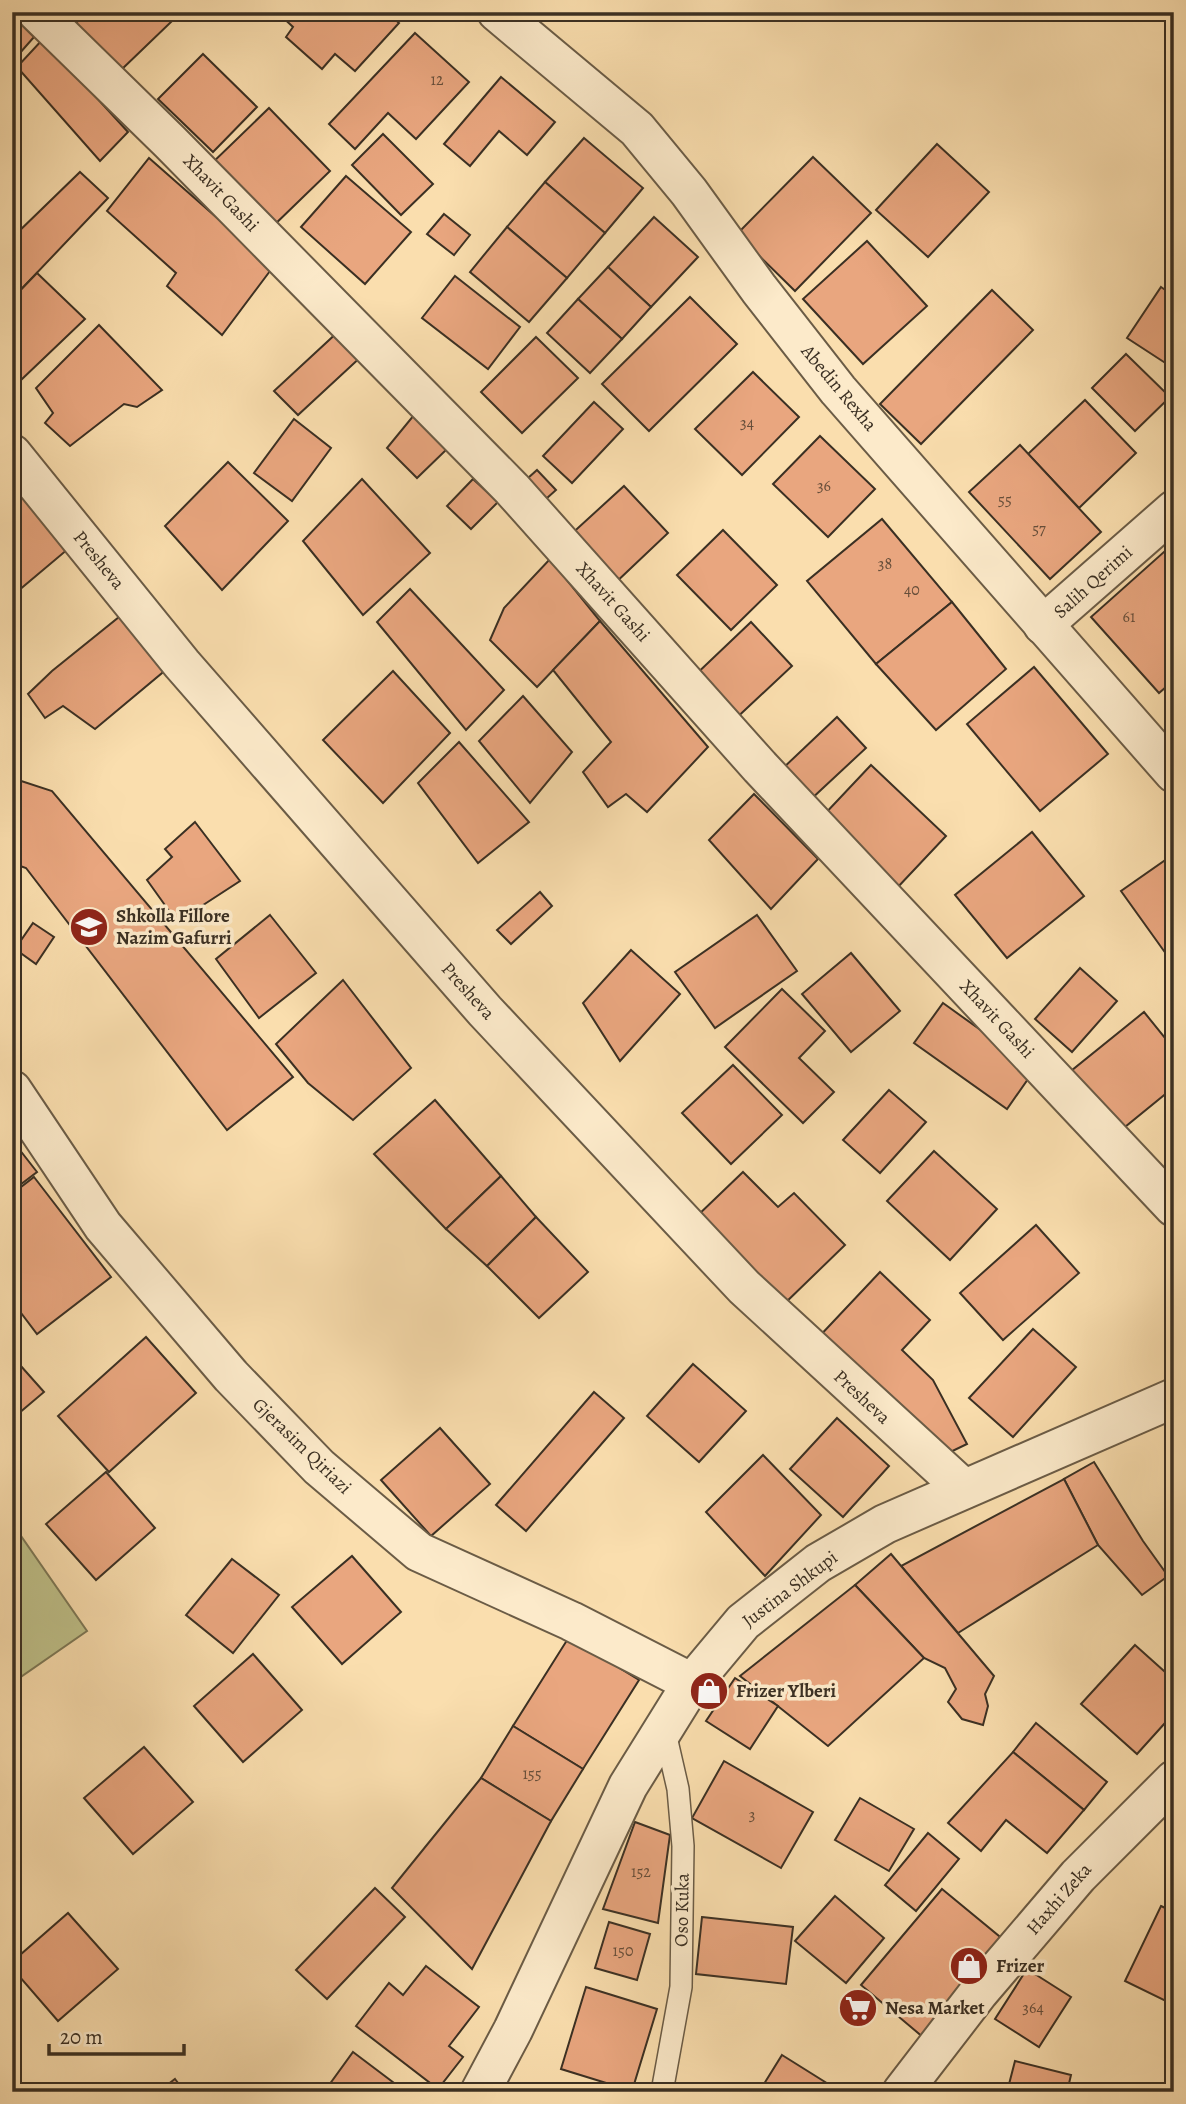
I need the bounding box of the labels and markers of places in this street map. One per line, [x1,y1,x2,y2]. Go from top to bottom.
place label: Shkolla Fillore Nazim Gafurri [116,903,232,951]
school or university icon: Shkolla Fillore Nazim Gafurri [68,906,110,948]
shop icon: Frizer Ylberi [688,1670,730,1712]
place label: Frizer Ylberi [736,1678,836,1704]
shop icon: Frizer [948,1945,990,1987]
place label: Frizer [996,1953,1045,1979]
supermarket icon: Nesa Market [837,1987,879,2029]
place label: Nesa Market [885,1995,985,2021]

